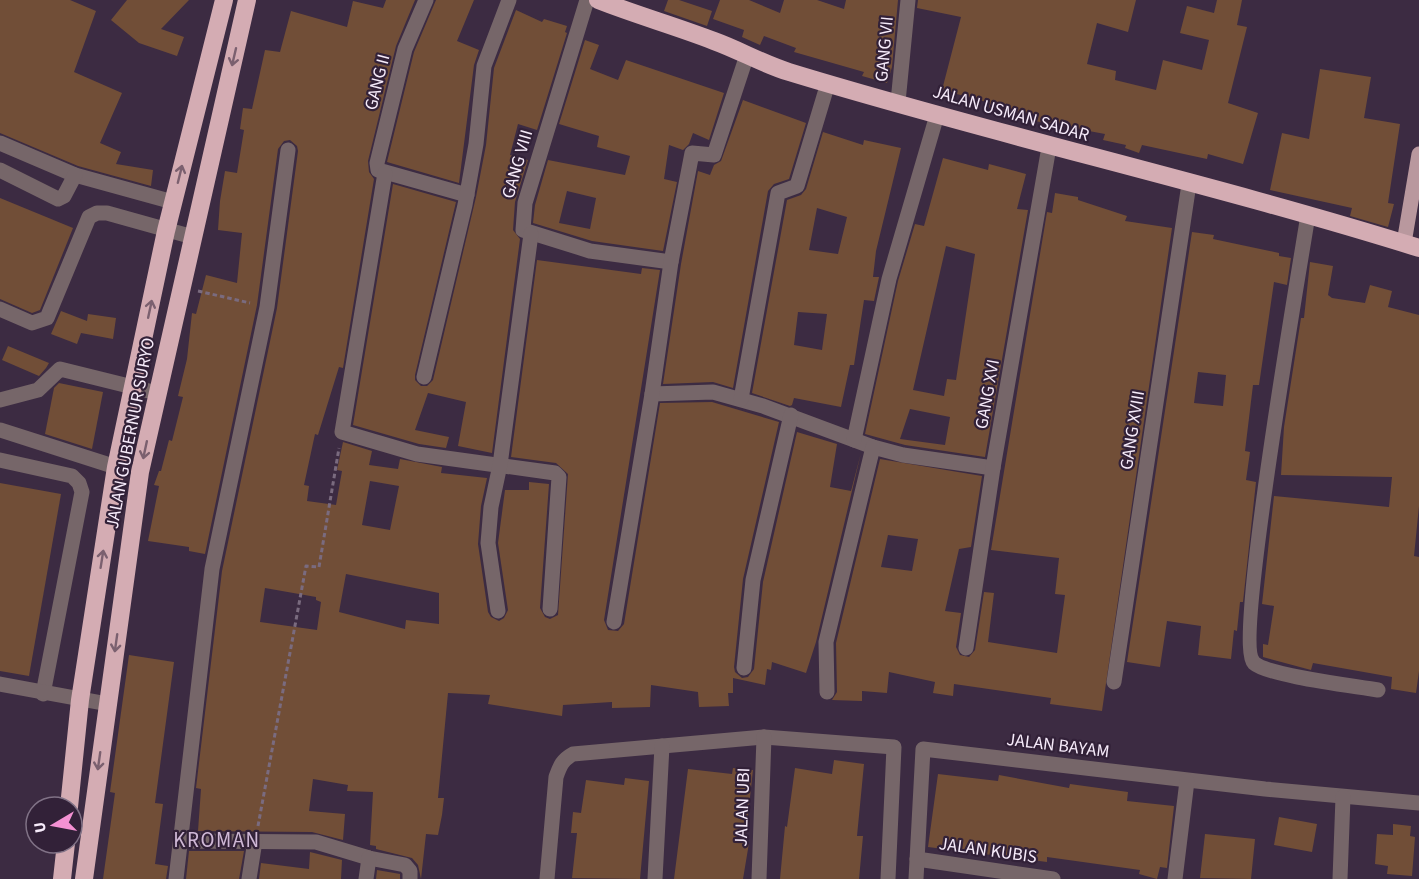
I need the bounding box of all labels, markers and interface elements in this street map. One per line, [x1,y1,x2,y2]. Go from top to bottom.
street label: GANG VII [869,15,900,83]
one-way arrow [227,47,239,66]
street label: GANG II [359,52,396,113]
street label: JALAN USMAN SADAR [930,79,1092,148]
street label: GANG VIII [496,127,539,202]
one-way arrow [175,165,187,184]
one-way arrow [145,299,156,319]
street label: JALAN GUBERNUR SURYO [100,335,161,531]
street label: GANG XVI [969,357,1006,431]
street label: GANG XVIII [1114,389,1151,471]
one-way arrow [138,440,150,459]
one-way arrow [96,550,107,570]
one-way arrow [110,633,121,652]
street label: JALAN BAYAM [1005,727,1111,764]
one-way arrow [94,751,105,771]
street label: JALAN UBI [729,767,756,847]
north arrow [24,795,84,855]
text: U [28,820,52,835]
district label: KROMAN [173,825,261,855]
street label: JALAN KUBIS [937,831,1039,870]

